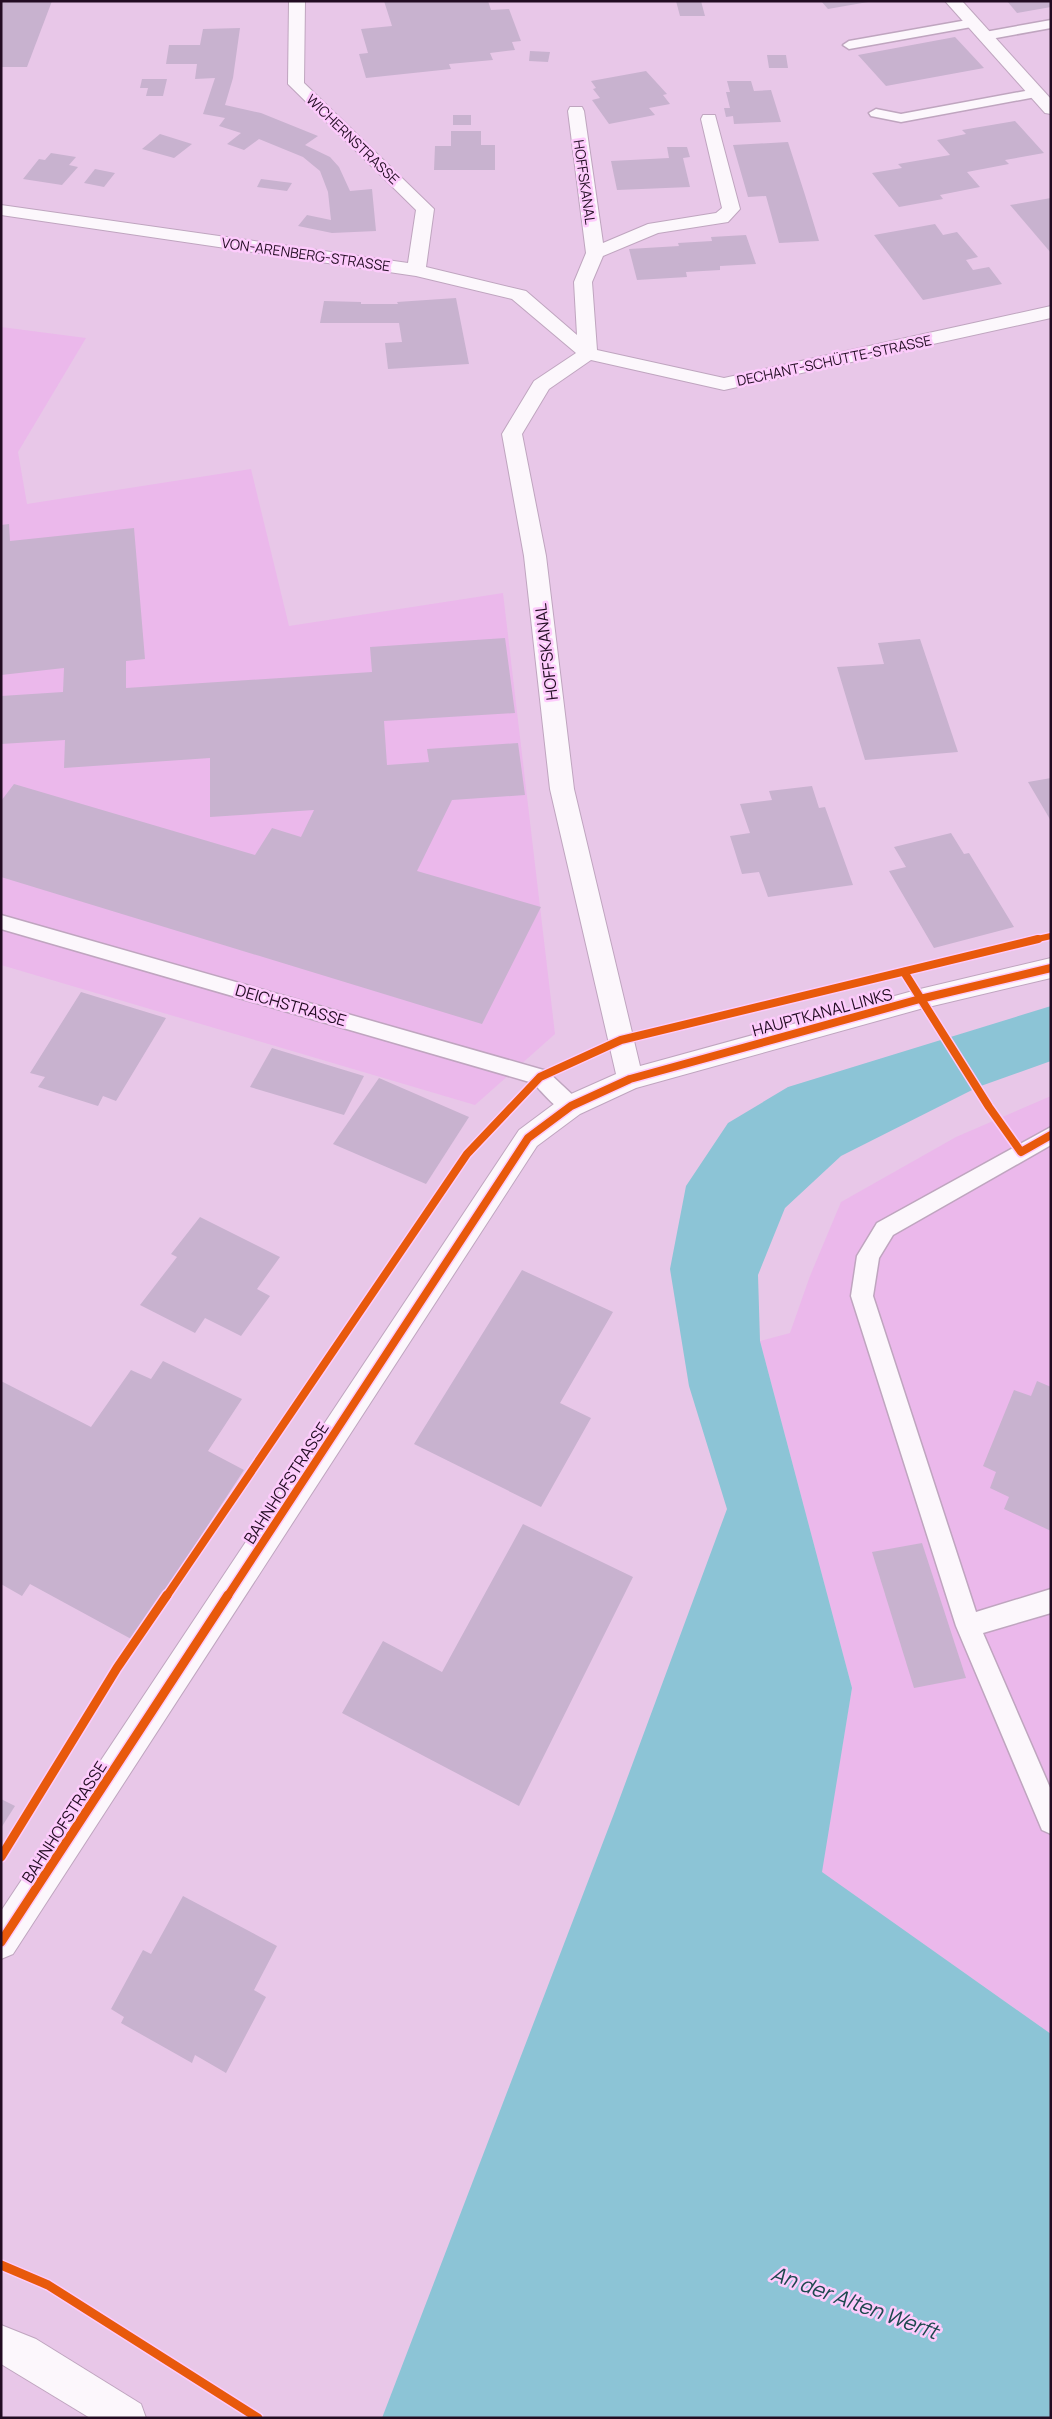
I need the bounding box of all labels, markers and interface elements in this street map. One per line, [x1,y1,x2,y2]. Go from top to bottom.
street label: WICHERNSTRASSE [302,90,404,188]
street label: HOFFSKANAL [570,138,600,226]
street label: VON-ARENBERG-STRASSE [220,233,392,275]
street label: DECHANT-SCHÜTTE-STRASSE [735,330,933,390]
street label: HOFFSKANAL [529,602,563,702]
street label: DEICHSTRASSE [233,979,349,1031]
street label: HAUPTKANAL LINKS [749,983,895,1041]
street label: BAHNHOFSTRASSE [238,1418,334,1548]
street label: BAHNHOFSTRASSE [16,1757,112,1887]
water label: An der Alten Werft [768,2259,945,2346]

